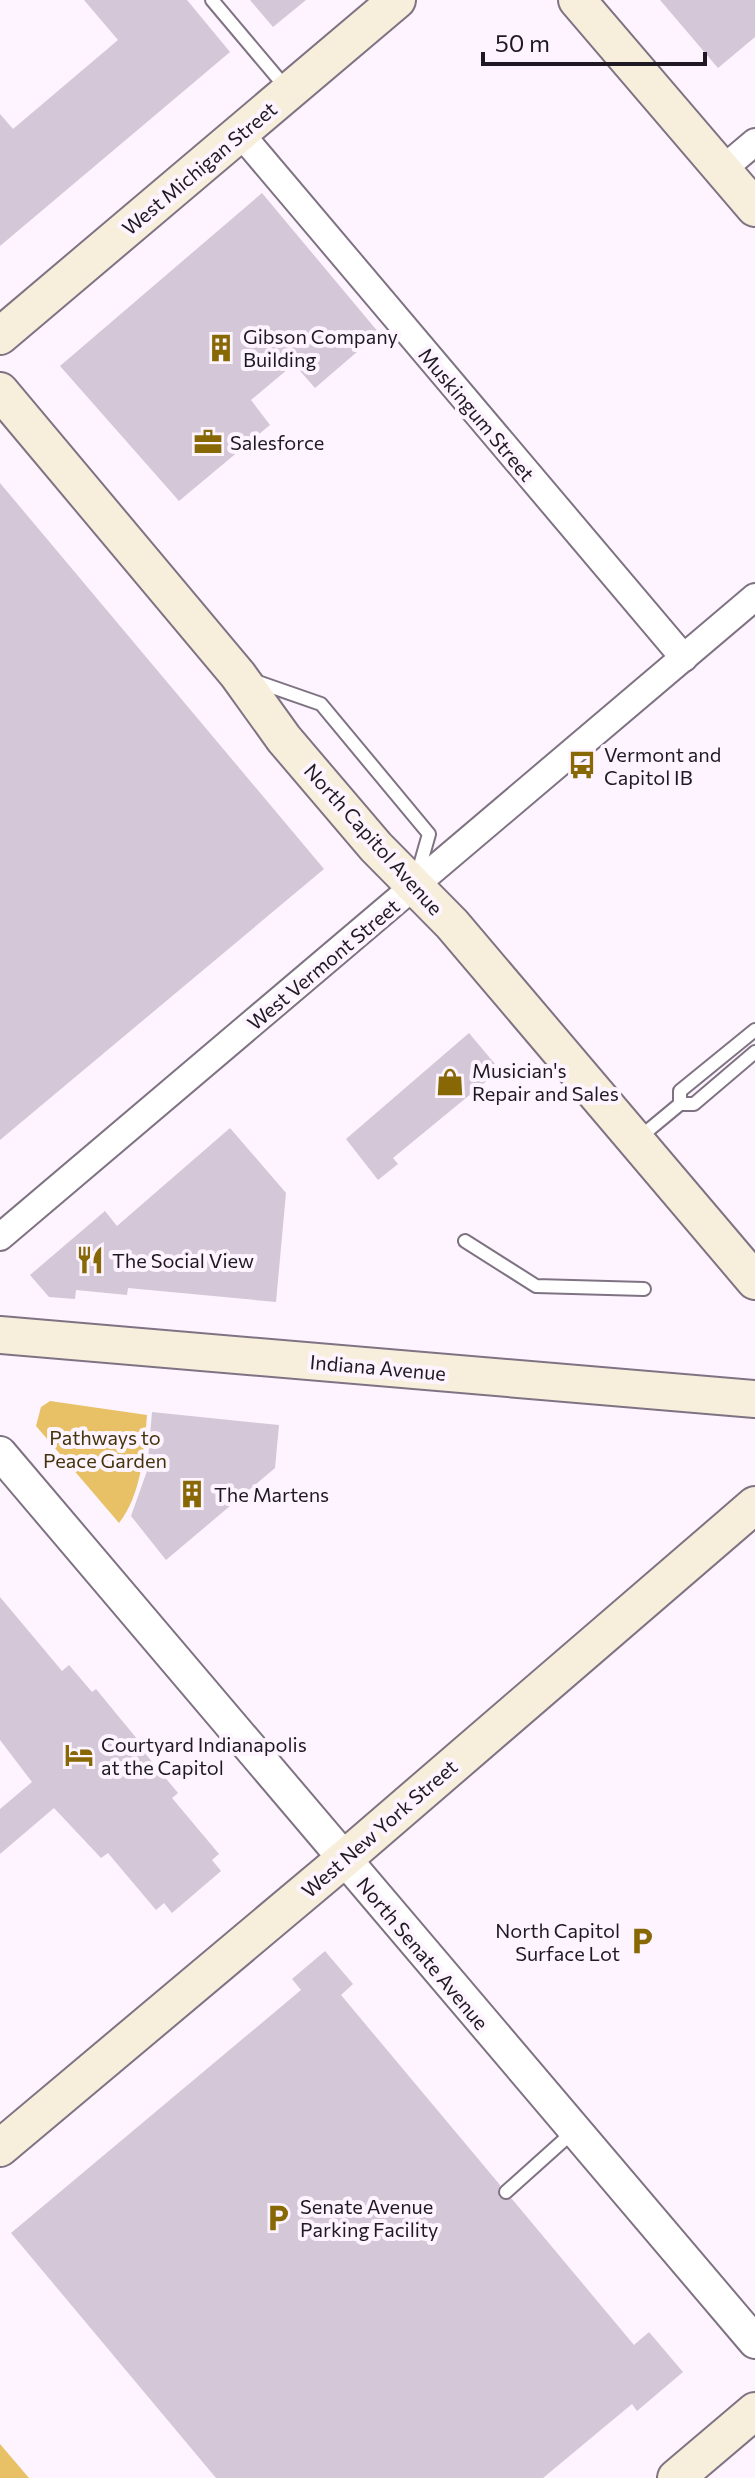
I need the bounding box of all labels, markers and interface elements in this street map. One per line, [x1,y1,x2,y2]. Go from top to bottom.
scale bar [483,16,705,66]
text: 50 m [495,28,550,57]
street label: West Michigan Street [117,96,281,240]
place label: Gibson Company Building [243,324,398,371]
building icon: Gibson Company Building [206,333,236,363]
street label: Muskingum Street [414,342,540,486]
office icon: Salesforce [193,427,223,457]
place label: Salesforce [230,430,324,454]
place label: Vermont and Capitol IB [604,742,721,789]
bus stop icon: Vermont and Capitol IB [567,750,597,780]
street label: North Capitol Avenue [300,758,448,920]
street label: West Vermont Street [242,893,404,1035]
place label: Musician's Repair and Sales [472,1058,619,1105]
shop icon: Musician's Repair and Sales [435,1067,465,1097]
restaurant icon: The Social View [75,1245,105,1275]
place label: The Social View [112,1248,254,1272]
street label: Indiana Avenue [309,1349,447,1385]
park label: Pathways to Peace Garden [43,1425,167,1472]
building icon: The Martens [177,1479,207,1509]
place label: The Martens [214,1482,329,1506]
place label: Courtyard Indianapolis at the Capitol [101,1732,307,1779]
hotel icon: Courtyard Indianapolis at the Capitol [64,1740,94,1770]
street label: West New York Street [296,1754,462,1902]
street label: North Senate Avenue [352,1872,494,2034]
place label: North Capitol Surface Lot [495,1918,620,1965]
parking icon: North Capitol Surface Lot [627,1926,657,1956]
place label: Senate Avenue Parking Facility [300,2194,438,2241]
parking icon: Senate Avenue Parking Facility [263,2203,293,2233]

